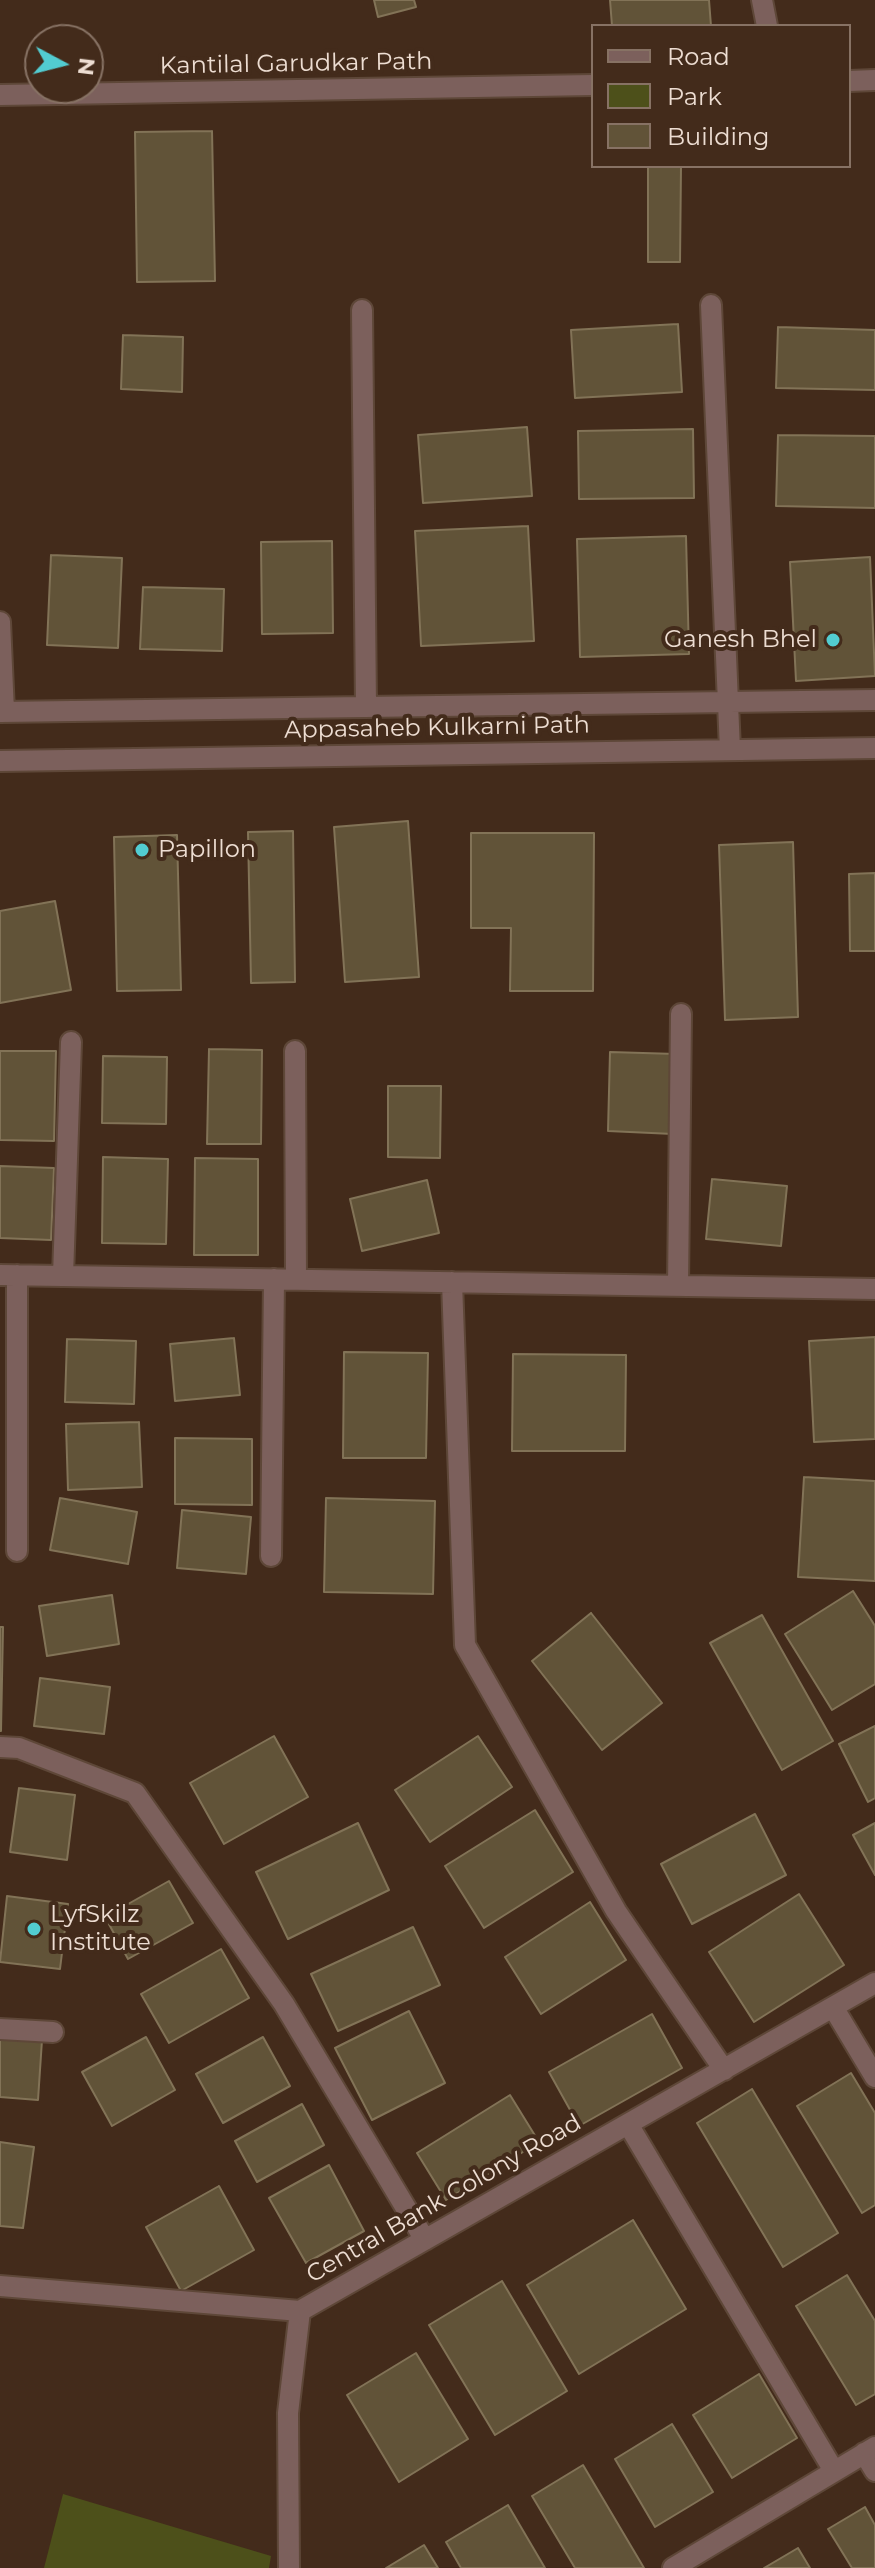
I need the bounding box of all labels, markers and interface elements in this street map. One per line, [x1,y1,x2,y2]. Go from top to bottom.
north arrow [24,24,104,104]
legend [591,24,851,168]
text: Road [667,42,730,71]
street label: Kantilal Garudkar Path [159,47,433,81]
text: N [72,56,101,77]
text: Park [667,82,722,111]
text: Building [667,122,770,151]
place label: Ganesh Bhel [664,626,817,654]
marker: Ganesh Bhel [824,631,842,649]
street label: Appasaheb Kulkarni Path [284,711,590,745]
place label: Papillon [158,836,256,864]
marker: Papillon [133,841,151,859]
place label: LyfSkilz Institute [50,1901,151,1957]
marker: LyfSkilz Institute [25,1920,43,1938]
street label: Central Bank Colony Road [302,2108,586,2290]

